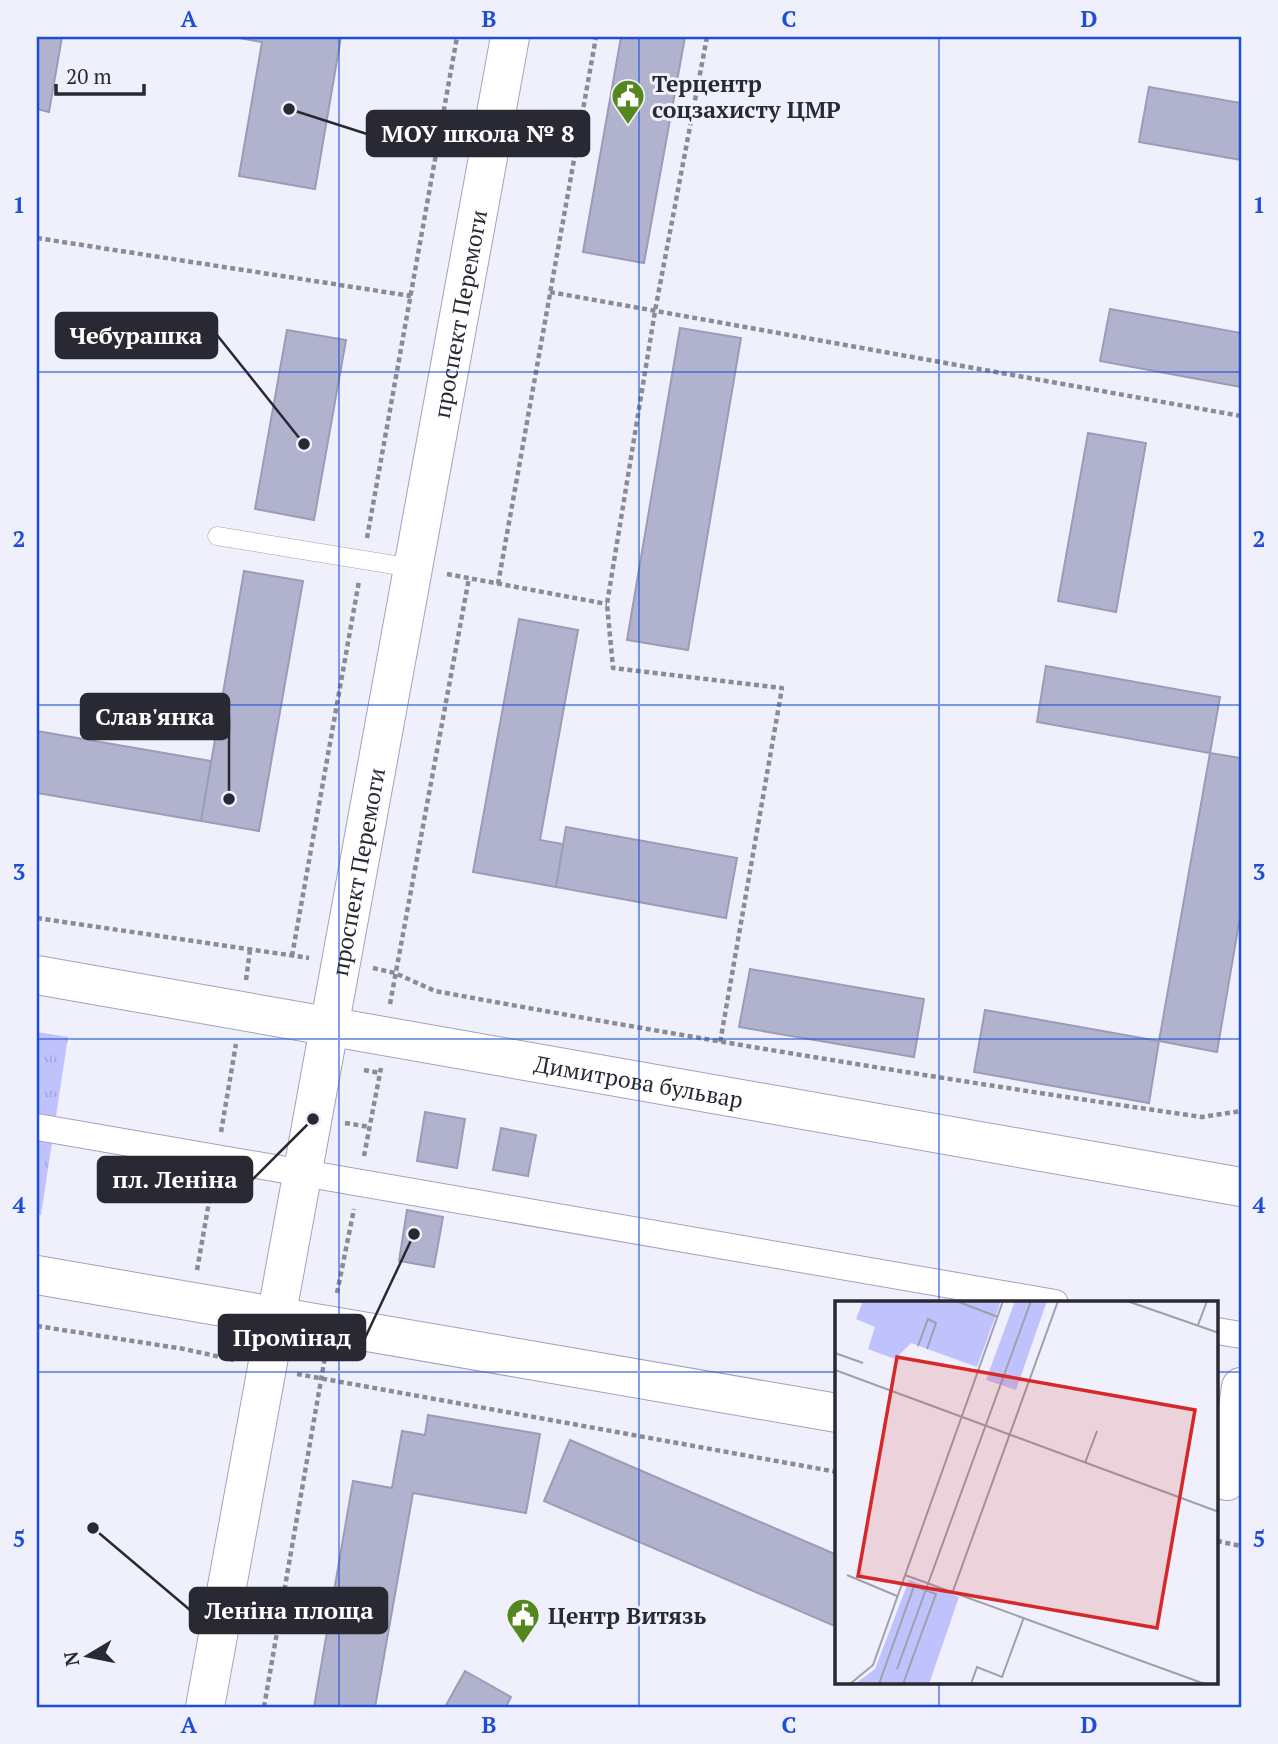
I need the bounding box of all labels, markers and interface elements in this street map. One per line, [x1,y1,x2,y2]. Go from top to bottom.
text: A [181,3,198,34]
text: B [482,3,497,34]
text: C [782,3,797,34]
text: D [1081,3,1098,34]
scale bar [56,52,144,96]
text: 20 m [66,62,112,90]
place label: Терцентр соцзахисту ЦМР [652,68,841,125]
public building icon: Терцентр соцзахисту ЦМР [609,77,647,126]
callout: МОУ школа № 8 [367,111,589,156]
text: МОУ школа № 8 [381,117,575,149]
text: 1 [13,189,26,220]
text: 1 [1253,189,1266,220]
street label: проспект Перемоги [425,207,494,421]
callout: Чебурашка [56,313,217,358]
text: Чебурашка [69,319,203,351]
text: 2 [13,523,26,554]
text: 2 [1253,523,1266,554]
callout: Слав'янка [81,694,229,739]
text: Слав'янка [95,700,215,732]
street label: проспект Перемоги [323,765,392,978]
text: 3 [13,856,26,887]
text: 3 [1253,856,1266,887]
street label: Димитрова бульвар [532,1047,746,1115]
callout: пл. Леніна [98,1157,252,1202]
text: пл. Леніна [112,1163,238,1195]
text: 4 [13,1189,26,1220]
text: 4 [1253,1189,1266,1220]
inset map [835,1301,1218,1684]
callout: Промінад [219,1315,365,1360]
text: Промінад [233,1321,352,1353]
text: 5 [13,1523,26,1554]
text: 5 [1253,1523,1266,1554]
callout: Леніна площа [190,1588,387,1633]
text: Леніна площа [203,1594,374,1626]
public building icon: Центр Витязь [504,1596,542,1645]
place label: Центр Витязь [548,1600,706,1631]
north arrow [52,1622,122,1692]
text: N [57,1649,84,1668]
text: A [181,1709,198,1740]
text: B [482,1709,497,1740]
text: C [782,1709,797,1740]
text: D [1081,1709,1098,1740]

